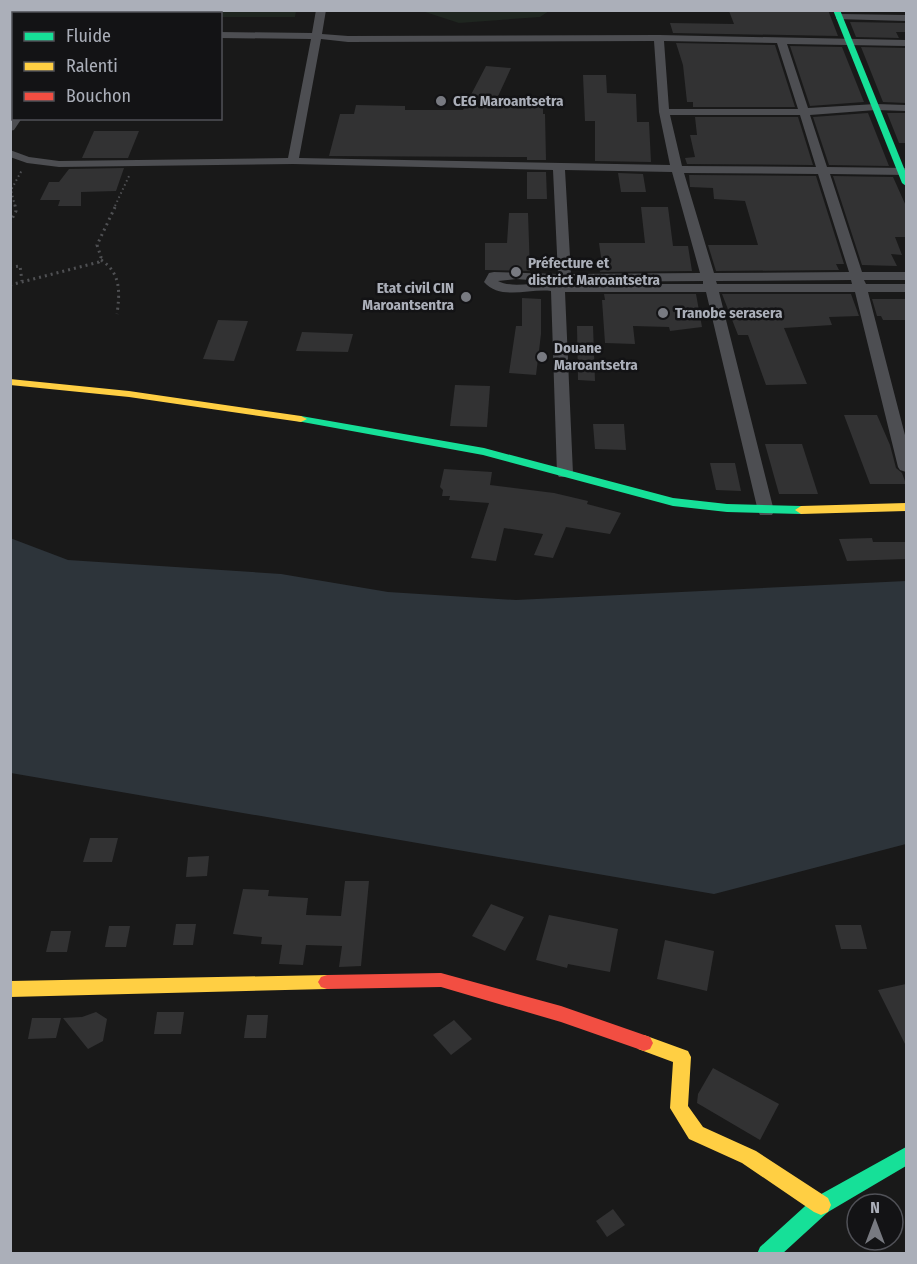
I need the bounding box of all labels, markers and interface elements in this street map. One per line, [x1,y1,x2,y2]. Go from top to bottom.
legend [12,12,222,120]
text: Fluide [66,25,111,47]
text: Ralenti [66,55,118,77]
text: Bouchon [66,85,131,107]
place label: CEG Maroantsetra [453,92,564,110]
marker: CEG Maroantsetra [434,94,448,108]
place label: Préfecture et district Maroantsetra [528,254,661,289]
marker: Préfecture et district Maroantsetra [509,265,523,279]
place label: Etat civil CIN Maroantsentra [362,279,455,314]
marker: Etat civil CIN Maroantsentra [459,290,473,304]
place label: Tranobe serasera [675,304,783,322]
marker: Tranobe serasera [656,306,670,320]
place label: Douane Maroantsetra [554,339,638,374]
marker: Douane Maroantsetra [535,350,549,364]
north arrow [845,1192,905,1252]
text: N [870,1198,880,1217]

